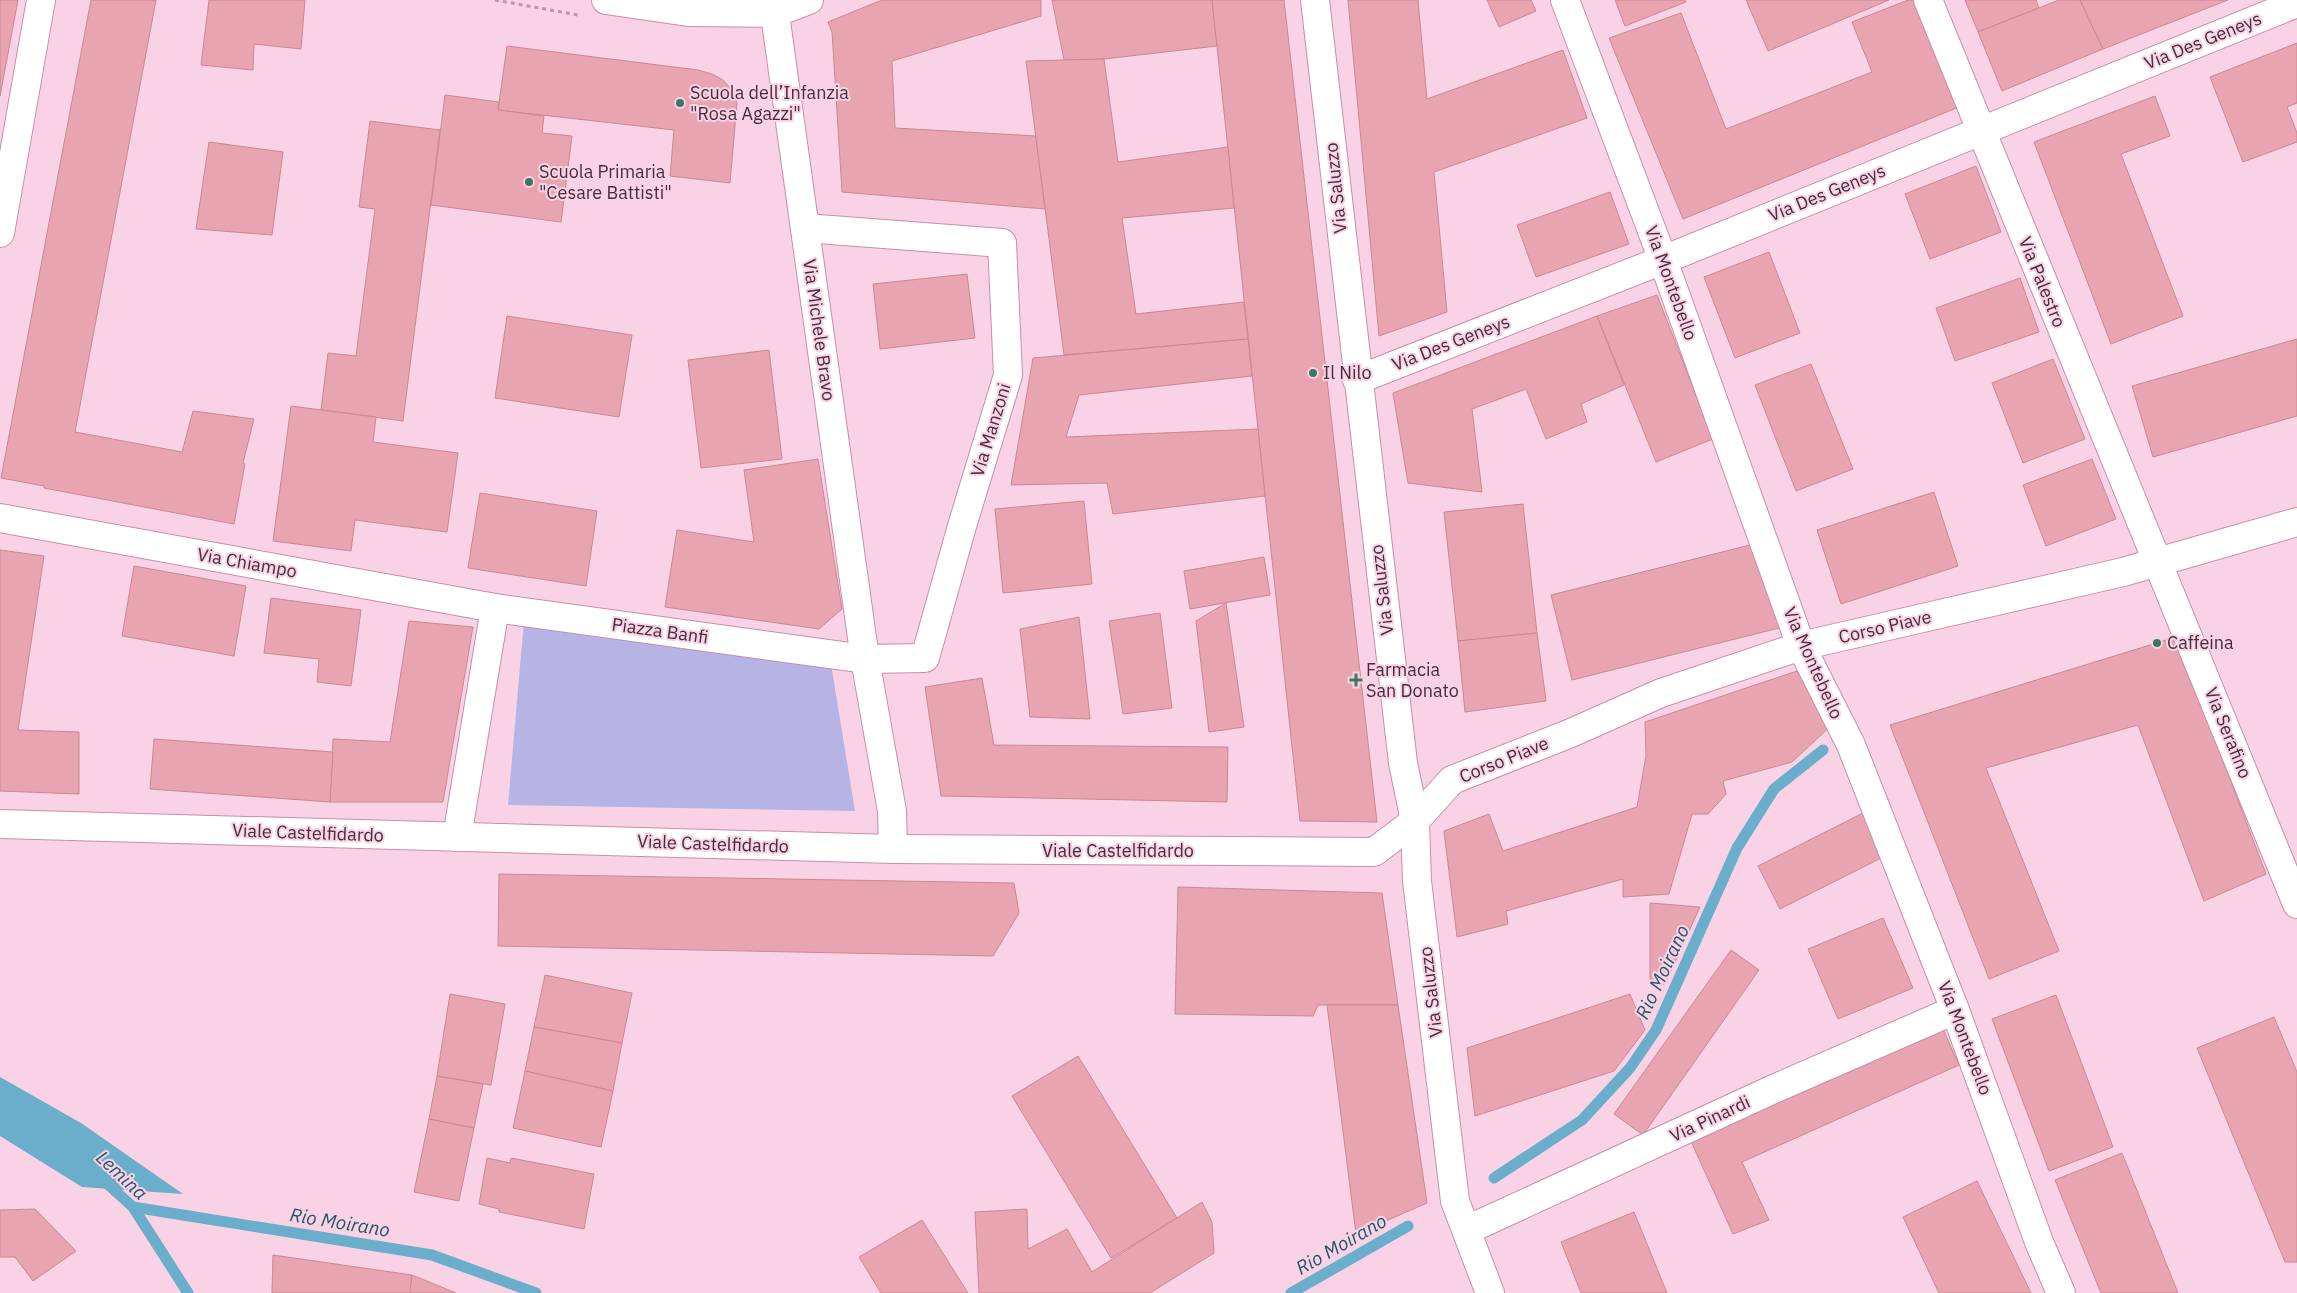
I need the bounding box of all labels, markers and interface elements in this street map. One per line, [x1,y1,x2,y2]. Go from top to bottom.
street label: Via Des Geneys [2141,7,2265,74]
place label: Scuola dell’Infanzia "Rosa Agazzi" [690,81,849,125]
marker: Scuola dell’Infanzia "Rosa Agazzi" [674,97,686,109]
street label: Via Saluzzo [1319,142,1352,235]
street label: Via Des Geneys [1765,159,1889,226]
place label: Scuola Primaria "Cesare Battisti" [539,160,672,204]
marker: Scuola Primaria "Cesare Battisti" [523,176,535,188]
street label: Via Montebello [1640,222,1703,343]
street label: Via Palestro [2014,233,2071,331]
street label: Via Michele Bravo [798,257,841,402]
street label: Via Des Geneys [1389,310,1513,376]
place label: Il Nilo [1323,361,1372,384]
marker: Il Nilo [1307,367,1319,379]
street label: Via Manzoni [965,380,1016,479]
street label: Via Chiampo [195,542,299,583]
street label: Via Saluzzo [1365,543,1398,637]
street label: Via Montebello [1778,603,1848,723]
street label: Corso Piave [1836,605,1934,648]
street label: Piazza Banfi [610,612,710,649]
place label: Caffeina [2167,631,2234,654]
marker: Caffeina [2151,637,2163,649]
place label: Farmacia San Donato [1366,658,1459,702]
marker: Farmacia San Donato [1350,674,1362,686]
street label: Via Serafino [2200,684,2257,782]
street label: Corso Piave [1456,731,1552,788]
street label: Viale Castelfidardo [232,818,384,847]
street label: Viale Castelfidardo [637,829,789,858]
street label: Viale Castelfidardo [1042,839,1194,862]
water label: Rio Moirano [1630,921,1694,1023]
street label: Via Saluzzo [1414,945,1447,1039]
street label: Via Montebello [1933,977,1998,1098]
street label: Via Pinardi [1666,1090,1754,1147]
water label: Lemina [91,1145,153,1205]
water label: Rio Moirano [288,1202,392,1242]
water label: Rio Moirano [1291,1208,1391,1280]

